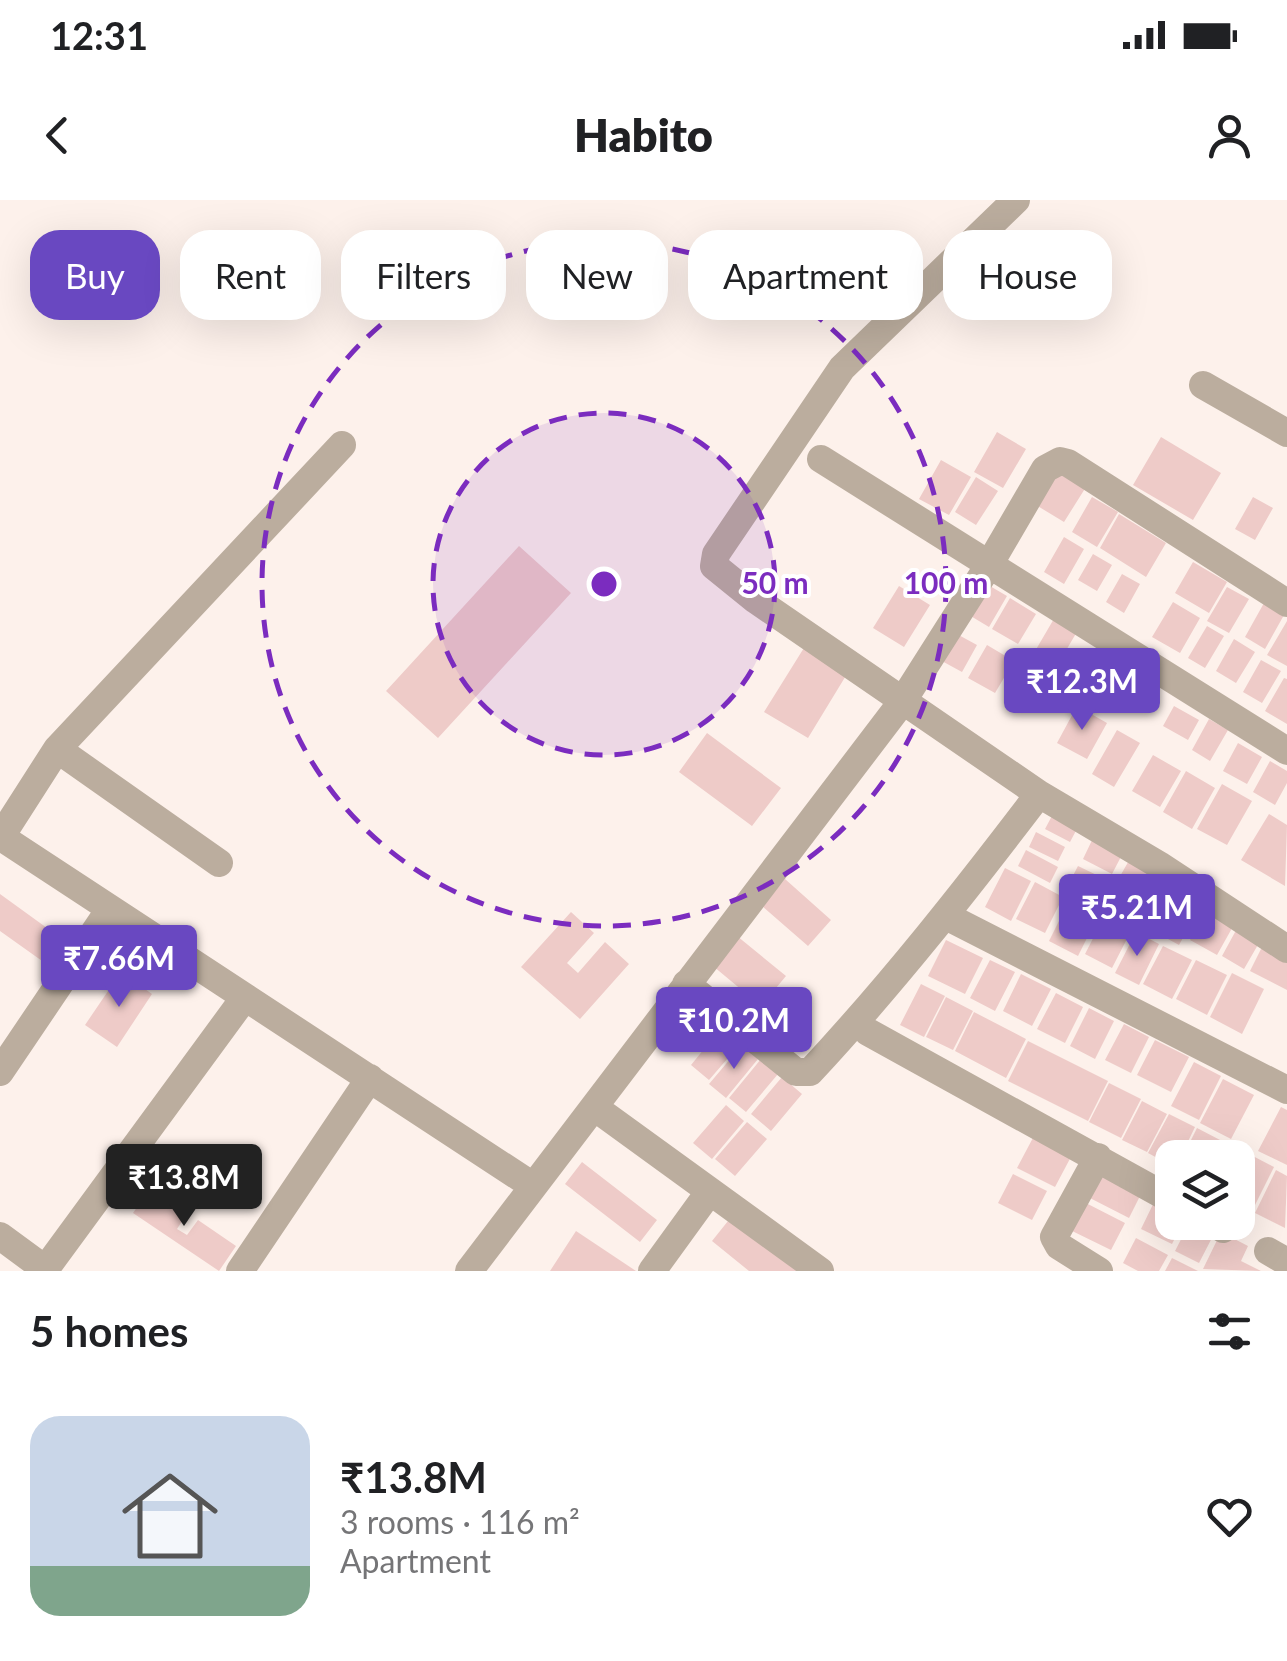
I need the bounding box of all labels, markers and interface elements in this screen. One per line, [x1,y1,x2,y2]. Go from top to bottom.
text: 12:31 [50,12,148,58]
icon: back [30,108,85,163]
text: Habito [574,108,713,162]
icon: person [1202,108,1257,163]
chip: Buy [30,230,160,320]
chip: Rent [180,230,321,320]
chip: Filters [341,230,506,320]
chip: New [526,230,668,320]
chip: Apartment [688,230,923,320]
chip: House [943,230,1112,320]
text: 50 m [741,564,809,600]
text: 100 m [904,564,988,600]
centre of rings [586,566,622,602]
pin: ₹12.3M [1001,648,1163,733]
text: ₹12.3M [1026,661,1138,700]
pin: ₹5.21M [1056,874,1218,959]
text: ₹5.21M [1081,887,1193,926]
pin: ₹7.66M [38,925,200,1010]
text: ₹7.66M [63,938,175,977]
pin: ₹10.2M [653,987,815,1072]
text: ₹10.2M [678,1000,790,1039]
map controls [1155,1140,1255,1240]
button: layers [1155,1140,1255,1240]
pin: ₹13.8M [103,1144,265,1229]
text: ₹13.8M [128,1157,240,1196]
icon: filters [1202,1304,1257,1359]
text: 5 homes [30,1306,188,1356]
text: ₹13.8M [340,1452,487,1502]
icon: home [110,1456,230,1576]
icon: heart [1202,1489,1257,1544]
text: 3 rooms · 116 m² [340,1502,580,1541]
text: Apartment [340,1541,491,1580]

